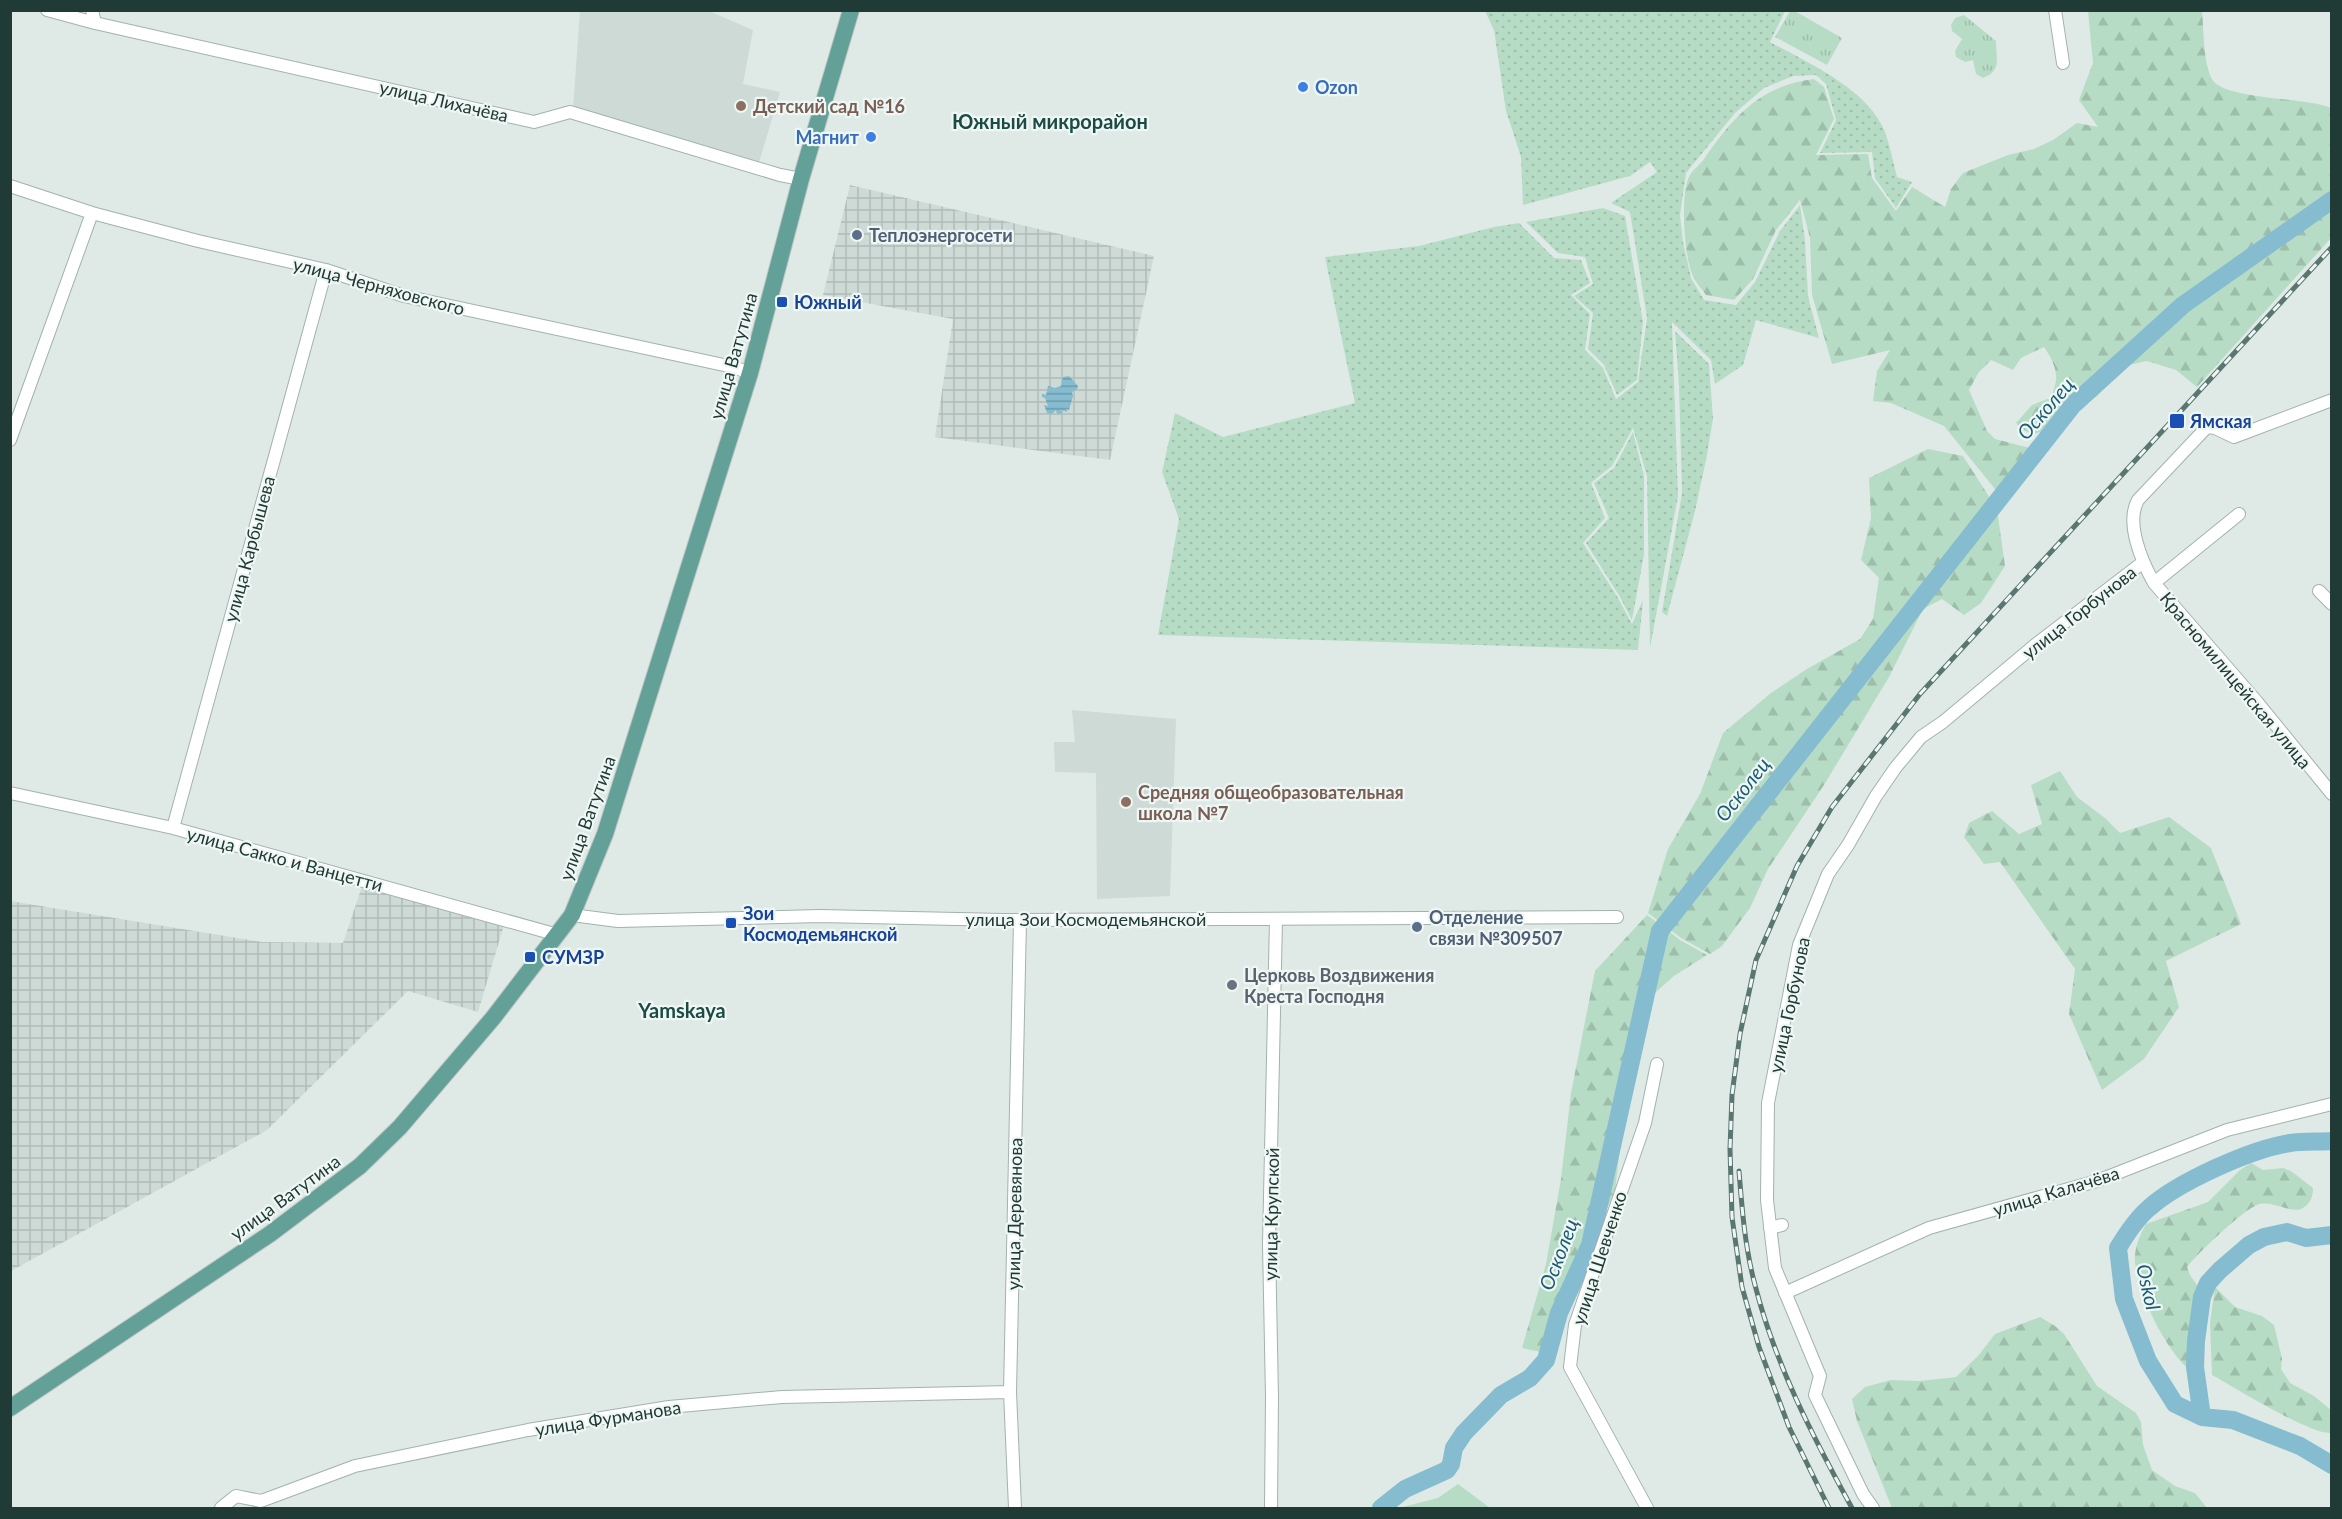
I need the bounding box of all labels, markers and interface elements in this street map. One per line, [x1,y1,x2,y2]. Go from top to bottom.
street label: улица Лихачёва [377,75,511,127]
place label: Ozon [1315,76,1358,98]
marker: Ozon [1296,80,1310,94]
place label: Детский сад №16 [753,95,905,117]
marker: Детский сад №16 [734,99,748,113]
district label: Южный микрорайон [952,109,1148,133]
place label: Магнит [796,126,860,148]
marker: Магнит [864,130,878,144]
place label: Теплоэнергосети [869,224,1013,246]
marker: Теплоэнергосети [850,228,864,242]
street label: улица Черняховского [291,253,467,319]
street label: улица Ватутина [704,290,762,422]
place label: Южный [794,291,862,313]
marker: Южный [775,295,789,309]
water label: Осколец [2011,372,2079,444]
place label: Ямская [2189,410,2252,432]
marker: Ямская [2168,412,2186,430]
street label: улица Карбышева [219,473,279,625]
street label: улица Горбунова [2018,561,2140,663]
street label: Красномилицейская улица [2156,587,2316,773]
water label: Осколец [1710,752,1774,826]
street label: улица Ватутина [554,753,620,883]
place label: Средняя общеобразовательная школа №7 [1138,781,1404,824]
marker: Средняя общеобразовательная школа №7 [1119,795,1133,809]
street label: улица Сакко и Ванцетти [185,822,385,896]
place label: Зои Космодемьянской [743,902,898,945]
place label: Отделение связи №309507 [1429,906,1563,949]
street label: улица Зои Космодемьянской [966,908,1206,930]
marker: Зои Космодемьянской [724,916,738,930]
marker: Отделение связи №309507 [1410,920,1424,934]
street label: улица Горбунова [1764,935,1814,1075]
place label: СУМЗР [542,946,604,968]
marker: СУМЗР [523,950,537,964]
place label: Церковь Воздвижения Креста Господня [1244,964,1434,1007]
marker: Церковь Воздвижения Креста Господня [1225,978,1239,992]
district label: Yamskaya [637,998,726,1022]
street label: улица Деревянова [1002,1138,1026,1290]
street label: улица Крупской [1259,1147,1283,1281]
street label: улица Ватутина [226,1150,344,1244]
street label: улица Калачёва [1990,1161,2122,1221]
street label: улица Шевченко [1567,1188,1631,1328]
water label: Осколец [1533,1215,1583,1293]
water label: Oskol [2132,1262,2166,1313]
street label: улица Фурманова [534,1396,682,1440]

